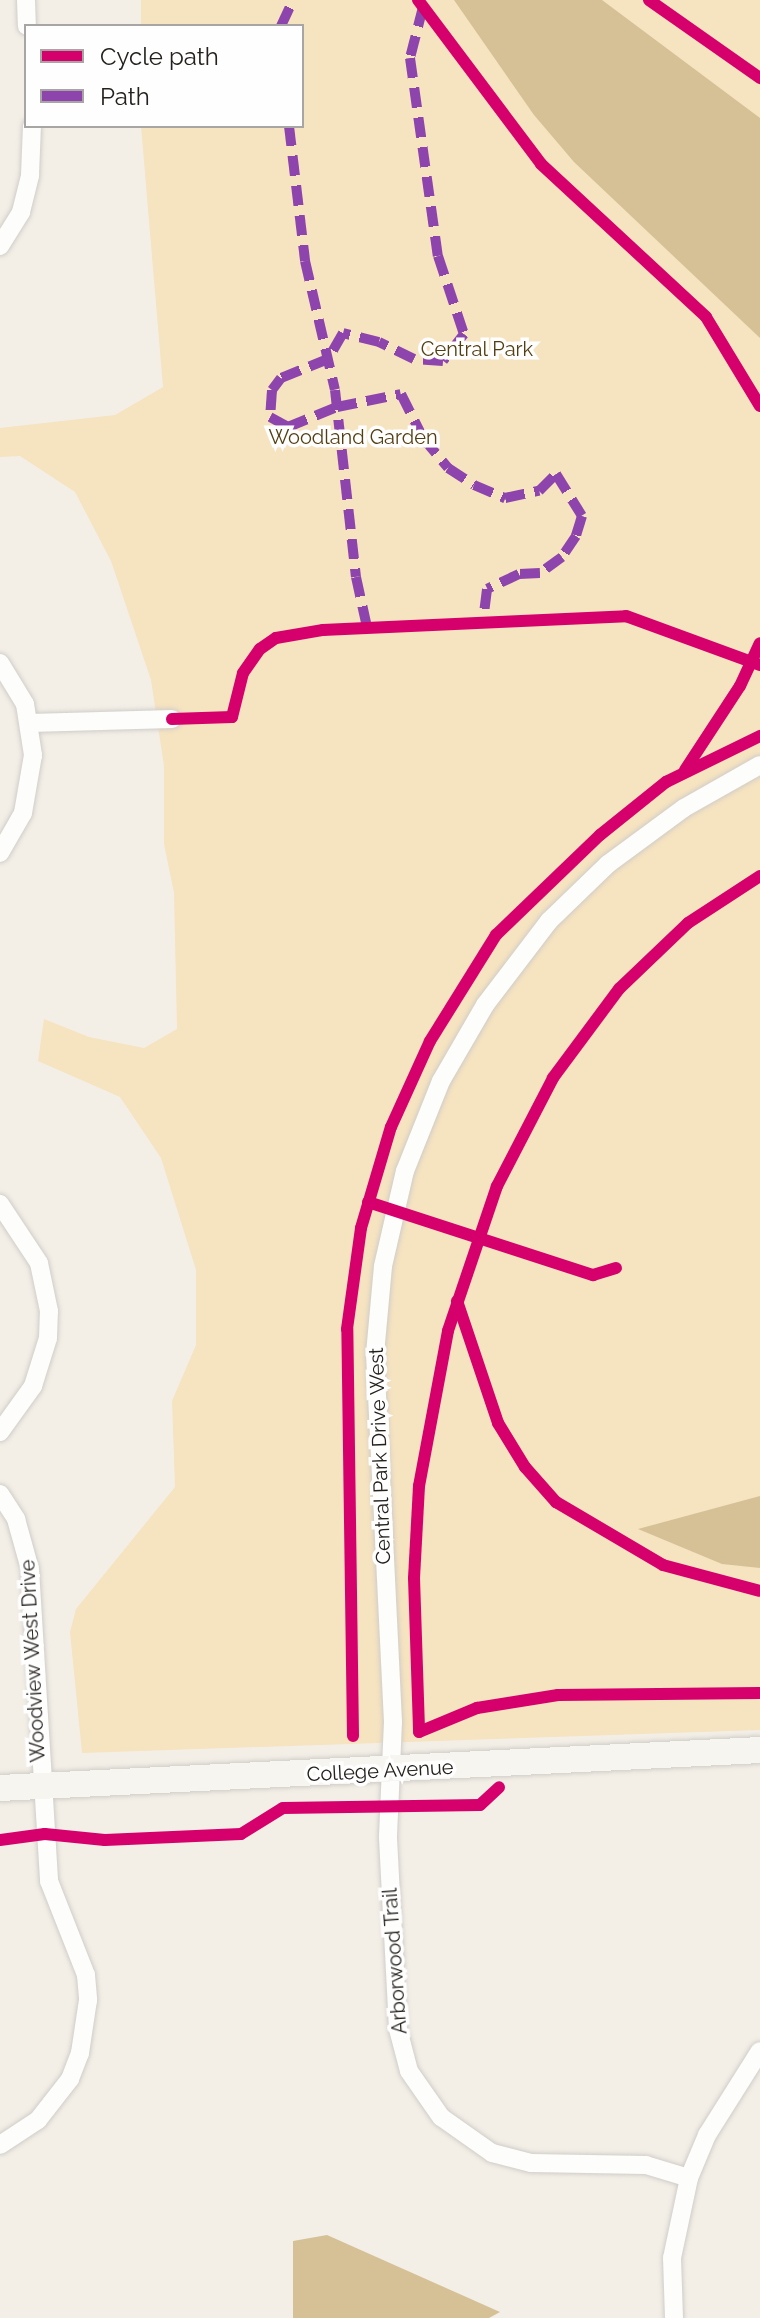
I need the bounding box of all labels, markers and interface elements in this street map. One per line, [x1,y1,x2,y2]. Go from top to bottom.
legend [24,24,304,128]
text: Cycle path [100,42,219,71]
text: Path [100,82,150,111]
park label: Central Park [421,337,533,361]
park label: Woodland Garden [268,425,438,449]
street label: Central Park Drive West [364,1346,396,1566]
street label: Woodview West Drive [16,1558,50,1764]
street label: College Avenue [306,1755,454,1787]
street label: Arborwood Trail [378,1887,412,2035]

